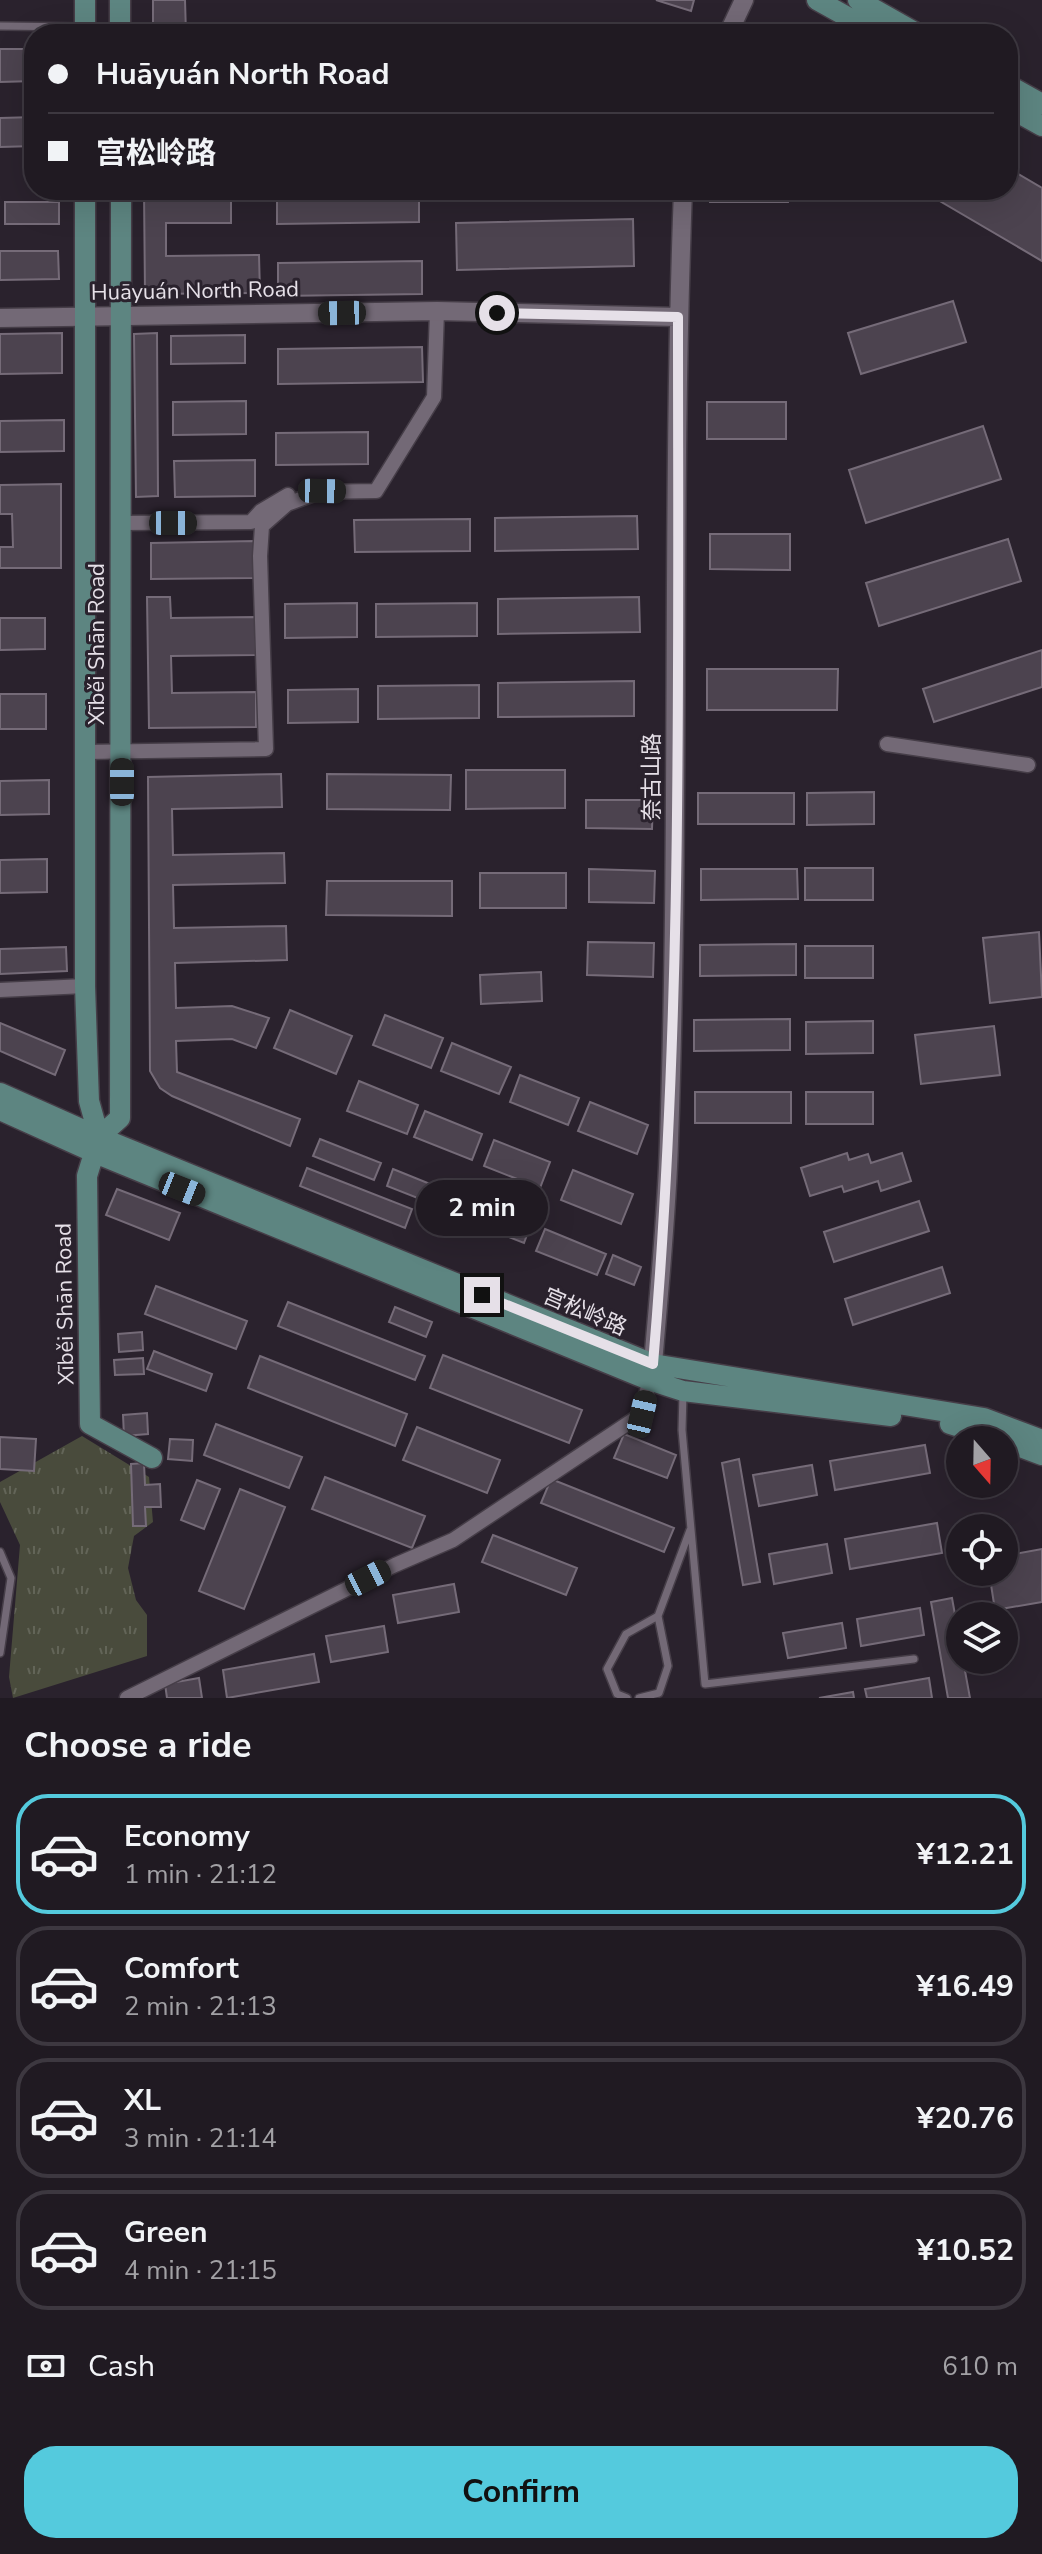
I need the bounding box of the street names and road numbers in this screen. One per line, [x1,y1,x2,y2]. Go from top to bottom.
street label: Huāyuán North Road [91,274,299,308]
street label: Xīběi Shān Road [82,563,112,725]
street label: 奈古山路 [637,733,667,821]
street label: Xīběi Shān Road [49,1223,81,1385]
street label: 宫松岭路 [539,1281,631,1343]

